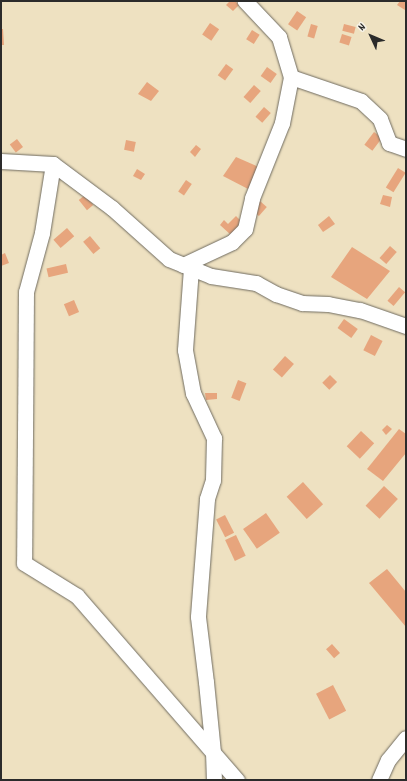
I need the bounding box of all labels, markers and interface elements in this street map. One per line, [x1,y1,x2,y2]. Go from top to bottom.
north arrow [351,16,391,56]
text: N [355,20,370,35]

